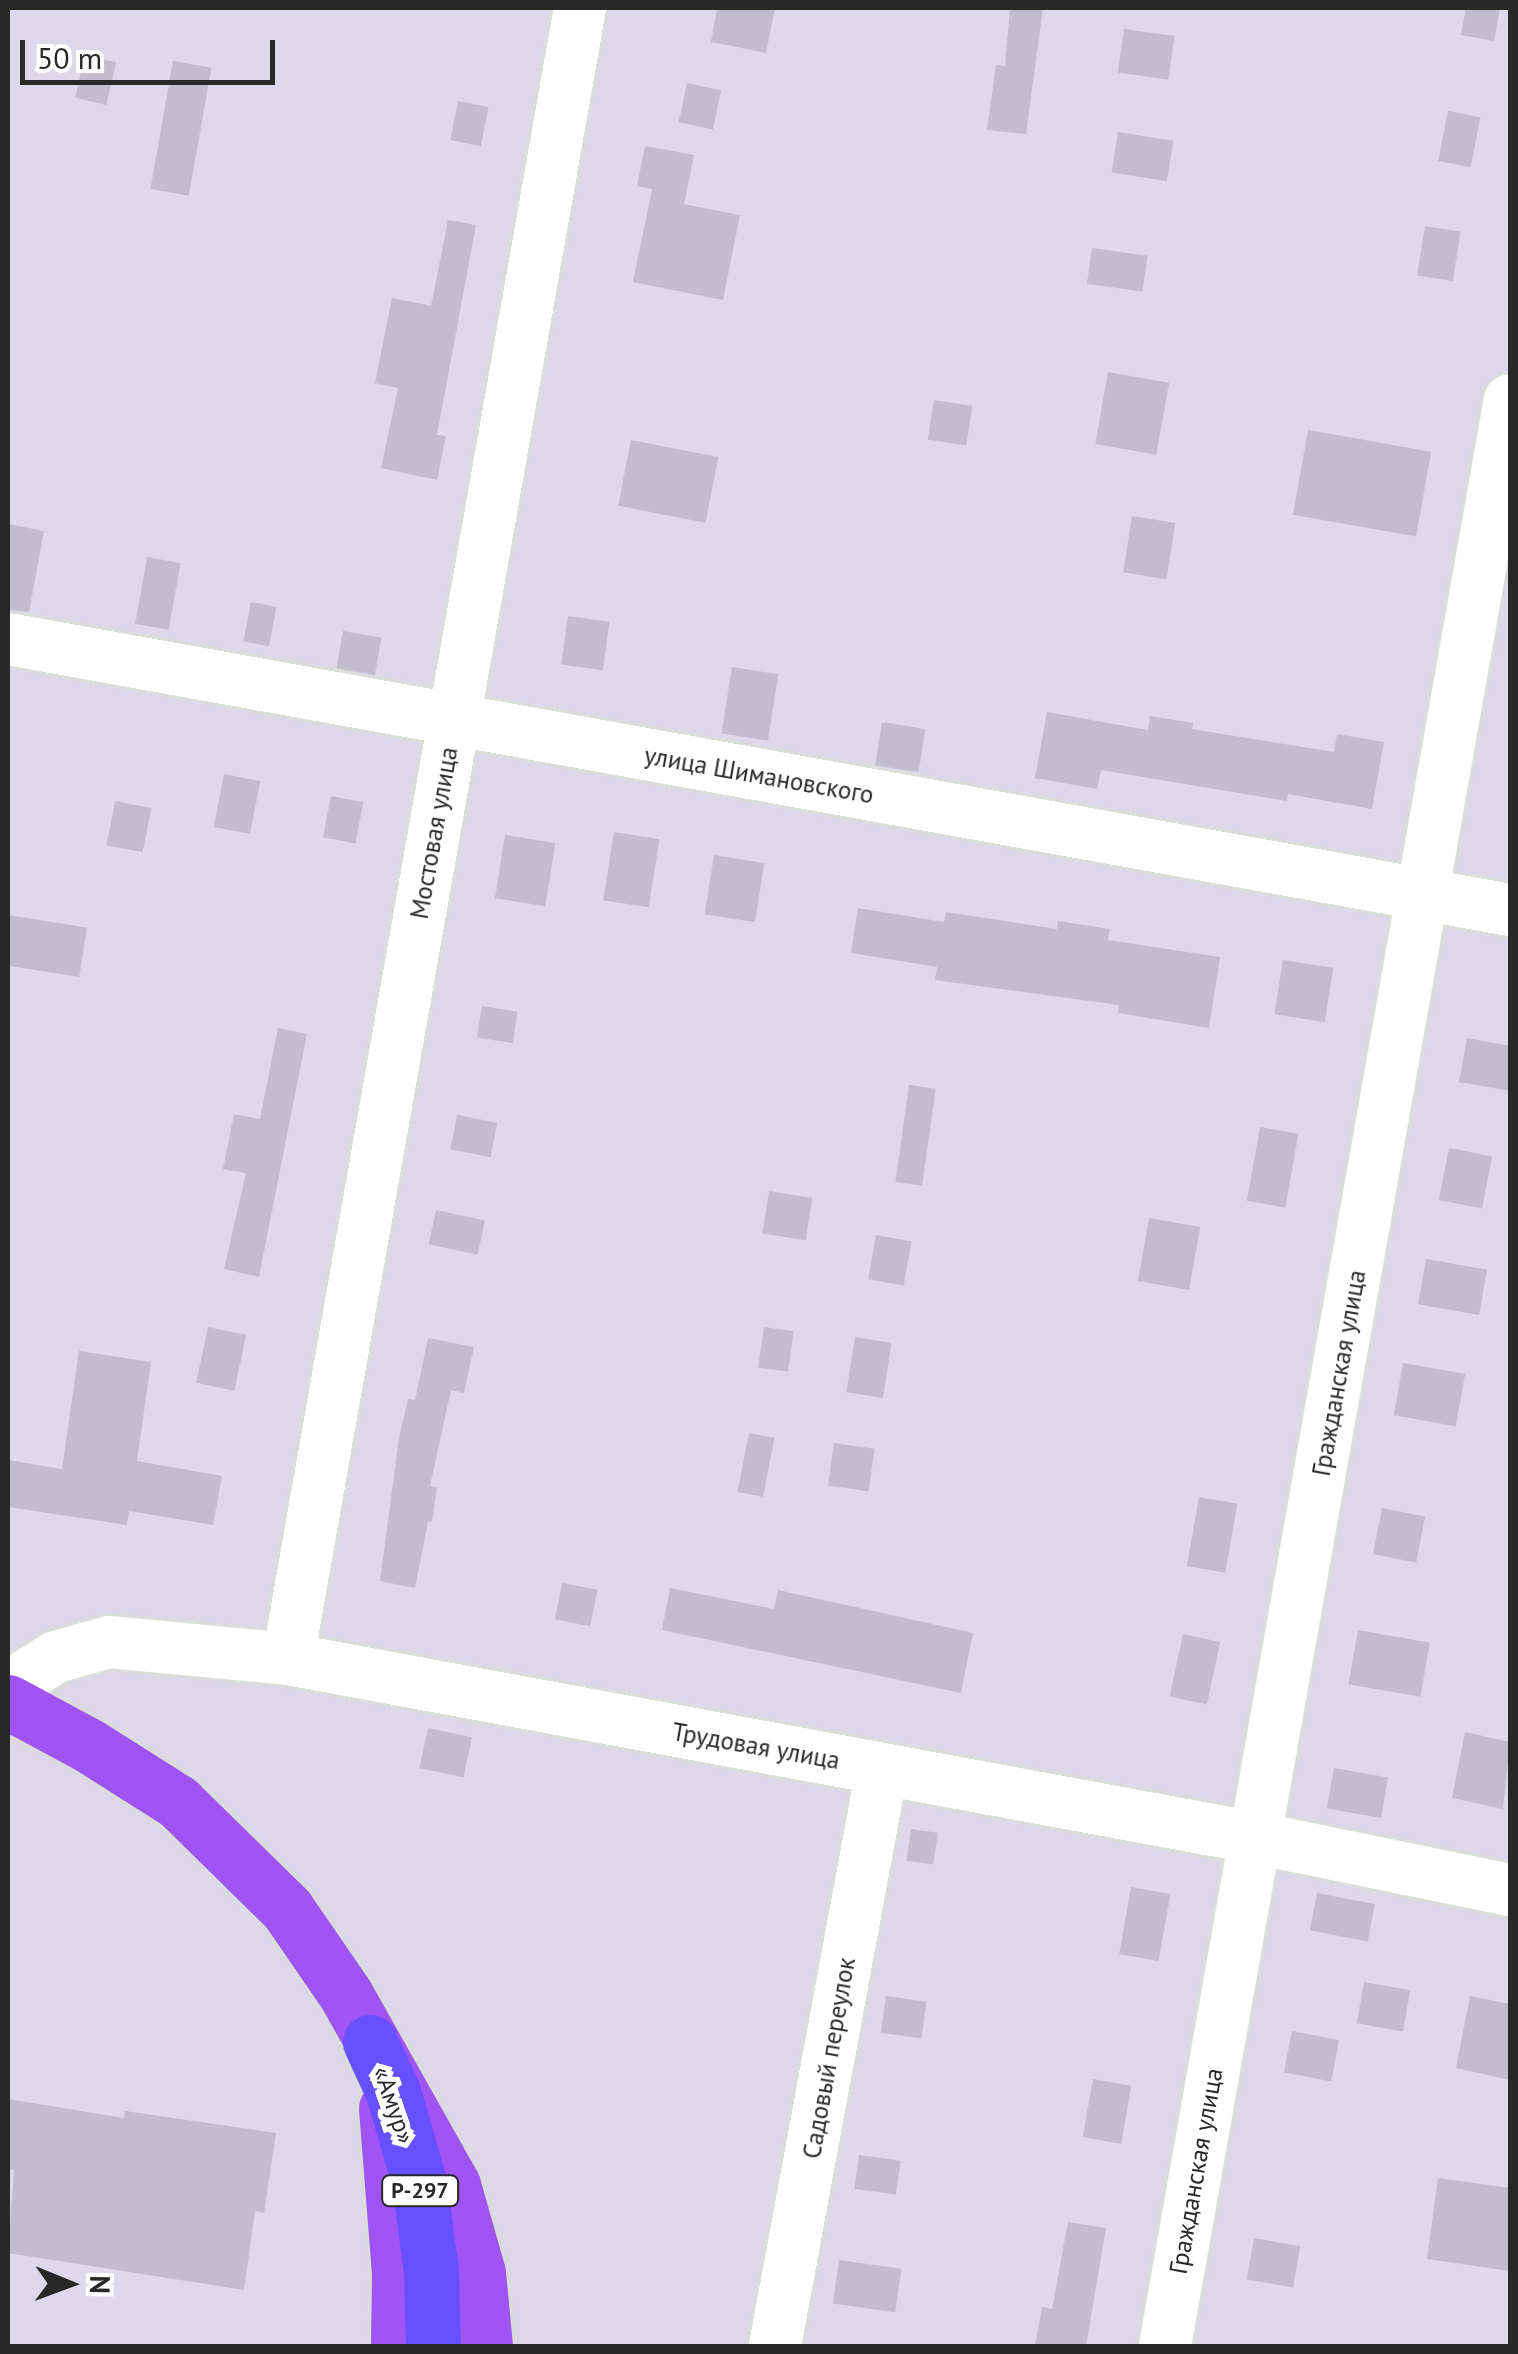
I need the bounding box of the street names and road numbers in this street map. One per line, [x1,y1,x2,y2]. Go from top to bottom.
street label: улица Шимановского [642,740,876,810]
street label: Мостовая улица [404,745,464,921]
street label: Гражданская улица [1306,1268,1372,1478]
street label: Трудовая улица [670,1717,842,1775]
street label: Садовый переулок [797,1955,861,2161]
street label: «Амур» [367,2062,421,2148]
street label: Гражданская улица [1163,2066,1229,2276]
road number: Р-297 [380,2174,460,2208]

